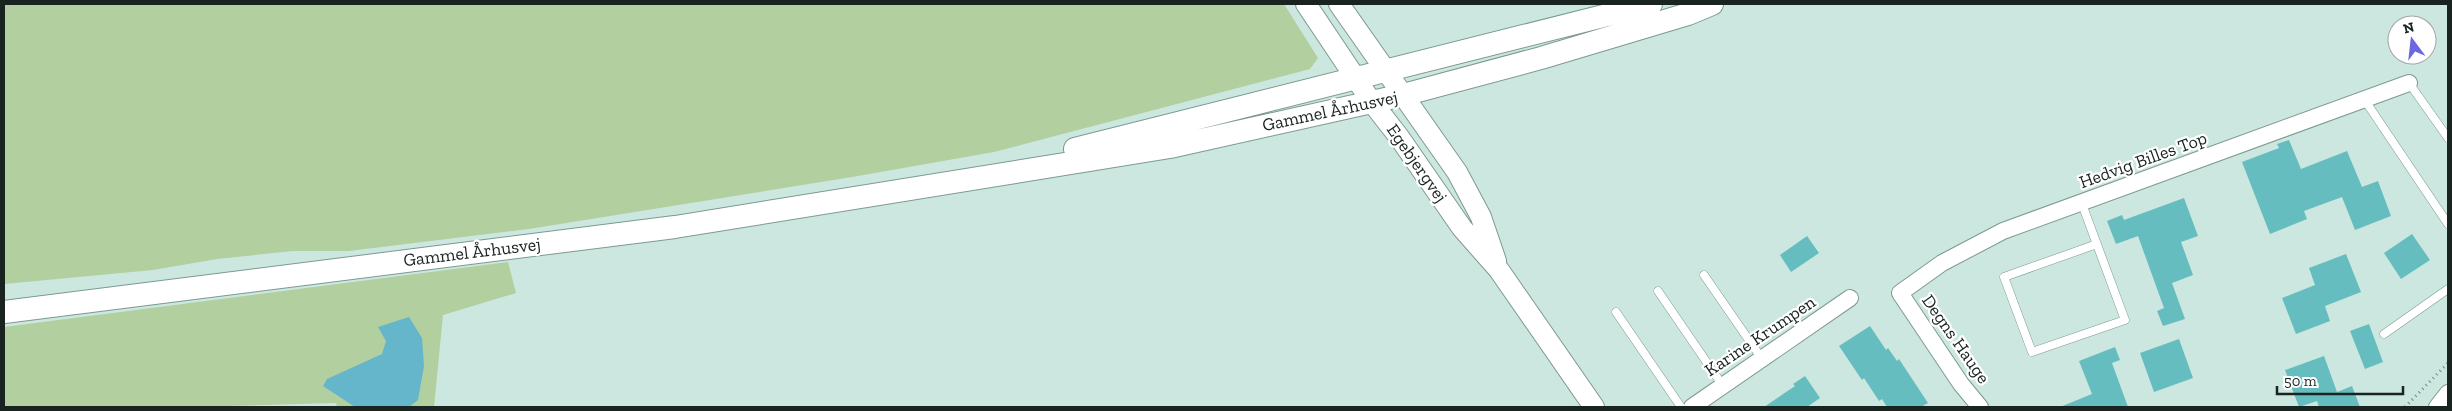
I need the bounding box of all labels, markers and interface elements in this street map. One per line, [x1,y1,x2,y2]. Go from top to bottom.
north arrow [2387,15,2437,65]
text: N [2401,18,2416,38]
street label: Gammel Århusvej [1260,86,1400,136]
street label: Egebjergvej [1382,120,1452,206]
street label: Hedvig Billes Top [2076,127,2210,193]
street label: Gammel Århusvej [402,233,542,271]
street label: Karine Krumpen [1700,290,1820,381]
street label: Degns Hauge [1917,290,1995,388]
scale bar [2277,364,2403,396]
text: 50 m [2284,372,2317,390]

